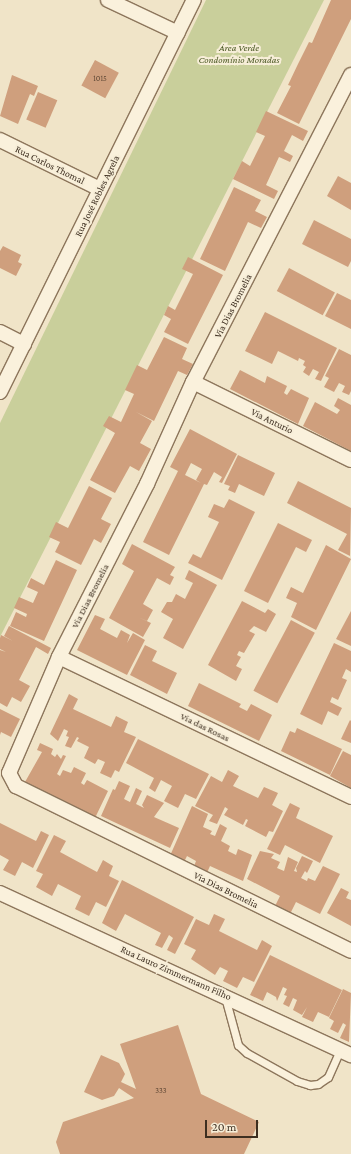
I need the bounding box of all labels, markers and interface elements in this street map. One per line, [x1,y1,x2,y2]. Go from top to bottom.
park label: Área Verde Condomínio Moradas [198,41,280,64]
house number: 1015 [93,74,107,84]
street label: Rua Carlos Thomal [13,143,87,187]
street label: Rua José Robles Agrela [72,153,122,239]
street label: Via Dias Bromelia [212,272,254,340]
street label: Via Anturio [249,406,295,436]
street label: Via Dias Bromelia [69,562,111,630]
street label: Via das Rosas [178,710,232,744]
street label: Via Dias Bromelia [192,869,260,911]
street label: Rua Lauro Zimmermann Filho [119,943,233,1003]
house number: 333 [155,1086,167,1096]
scale bar [207,1112,260,1138]
text: 20 m [212,1120,236,1134]

